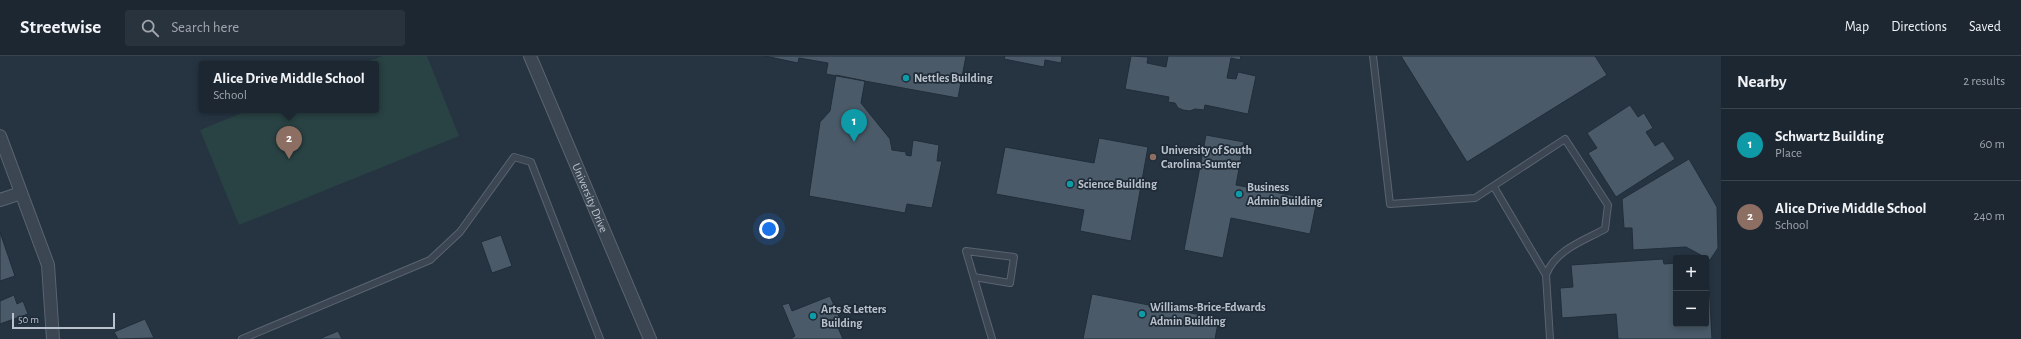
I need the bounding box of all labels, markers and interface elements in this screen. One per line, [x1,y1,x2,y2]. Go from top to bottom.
search box [125,10,405,46]
icon: search [139,17,161,39]
text: Streetwise [20,18,101,37]
text: Search here [171,20,239,35]
text: Map [1845,20,1869,34]
text: Directions [1891,20,1947,34]
text: Saved [1969,20,2001,34]
popup [199,61,379,113]
text: Alice Drive Middle School [213,71,365,86]
place label: Nettles Building [914,72,993,84]
marker: Nettles Building [901,73,911,83]
text: Nearby [1737,73,1787,90]
text: 2 results [1963,75,2005,88]
text: School [213,89,247,102]
pin: 1 [841,109,867,142]
pin: 2 [276,126,302,159]
text: Schwartz Building [1775,129,1884,144]
text: 1 [1748,138,1752,151]
text: 60 m [1979,138,2005,151]
place label: University of South Carolina-Sumter [1161,144,1252,170]
text: Place [1775,147,1802,160]
marker: University of South Carolina-Sumter [1148,152,1158,162]
street label: University Drive [570,161,610,234]
place label: Science Building [1078,178,1158,190]
marker: Science Building [1065,179,1075,189]
place label: Business Admin Building [1247,181,1324,207]
marker: Business Admin Building [1234,189,1244,199]
text: Alice Drive Middle School [1775,201,1927,216]
text: 2 [1747,210,1753,223]
text: 240 m [1973,210,2005,223]
your location [759,219,779,239]
text: School [1775,219,1809,232]
map controls [1673,255,1709,327]
button: + [1673,255,1709,291]
button: − [1673,291,1709,327]
place label: Williams-Brice-Edwards Admin Building [1150,301,1266,327]
place label: Arts & Letters Building [821,303,887,329]
marker: Williams-Brice-Edwards Admin Building [1137,309,1147,319]
scale bar [12,311,115,330]
marker: Arts & Letters Building [808,311,818,321]
text: 50 m [18,314,39,325]

